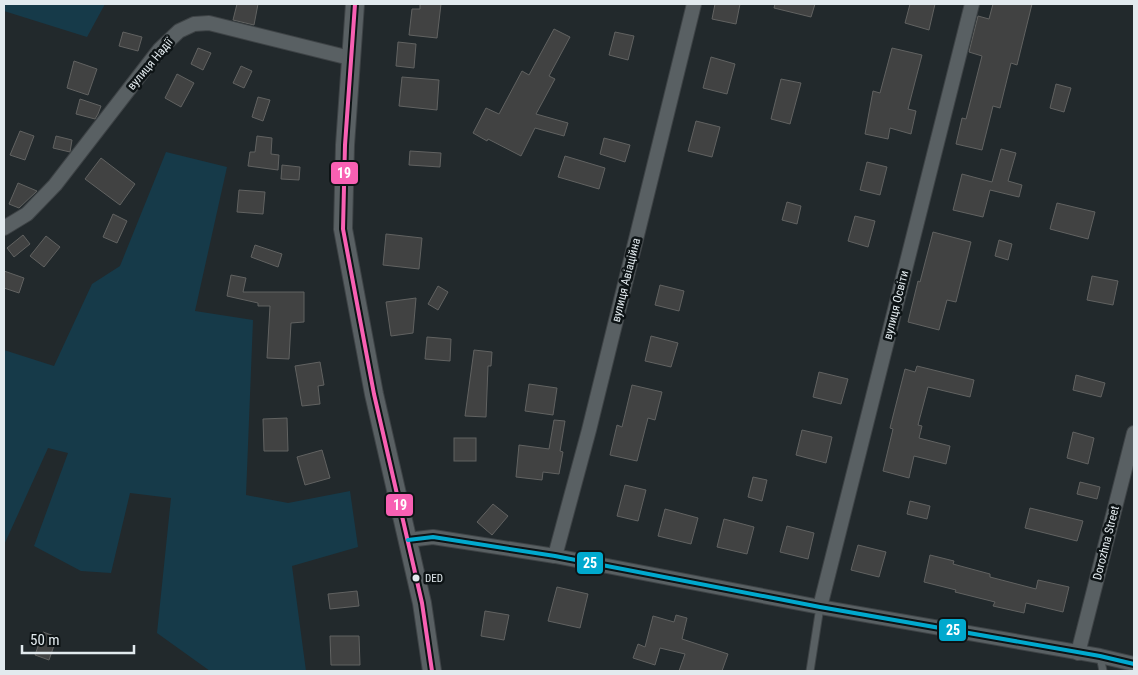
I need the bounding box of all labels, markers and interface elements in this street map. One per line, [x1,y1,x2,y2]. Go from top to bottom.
street label: вулиця Надії [124,34,176,93]
line badge: 19 [330,161,359,185]
text: 19 [337,165,351,181]
street label: вулиця Авіаційна [609,236,643,324]
street label: вулиця Освіти [881,269,911,341]
line badge: 19 [385,493,414,517]
text: 19 [393,497,407,513]
street label: Dorozhna Street [1090,504,1122,581]
line badge: 25 [576,551,604,575]
text: 25 [583,555,597,571]
place label: DED [425,572,443,585]
marker: DED [411,573,421,583]
line badge: 25 [938,618,967,642]
scale bar [22,622,135,654]
text: 25 [946,622,960,638]
text: 50 m [30,631,60,649]

